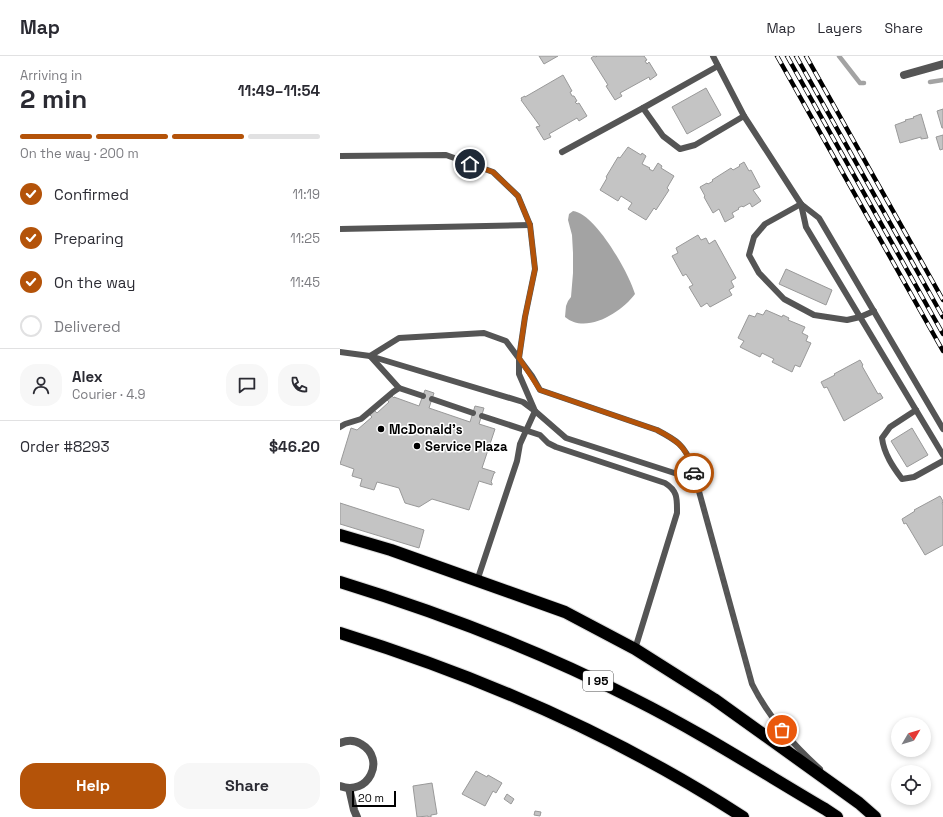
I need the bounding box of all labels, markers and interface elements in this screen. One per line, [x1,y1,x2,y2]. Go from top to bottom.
text: Map [20,15,60,40]
text: Map [766,19,796,37]
text: Layers [818,19,862,37]
text: Share [884,19,923,37]
text: Arriving in [20,67,82,84]
text: 11:49–11:54 [238,81,320,100]
text: 2 min [20,82,87,116]
text: On the way · 200 m [20,145,139,162]
pin [453,147,487,181]
icon: home [459,153,481,175]
icon: check [20,183,42,205]
text: Confirmed [54,185,129,204]
text: 11:19 [292,186,320,203]
icon: check [20,227,42,249]
text: Preparing [54,229,124,248]
text: 11:25 [290,230,320,247]
icon: check [20,271,42,293]
text: On the way [54,273,135,292]
text: 11:45 [290,274,320,291]
text: Delivered [54,317,121,336]
button: person [20,364,62,406]
button: chat [226,364,268,406]
button: phone [278,364,320,406]
text: Alex [72,367,103,386]
text: Courier · 4.9 [72,386,146,403]
place label: McDonald's [389,421,463,438]
marker: McDonald's [376,424,386,434]
text: Order #8293 [20,437,109,456]
text: $46.20 [269,437,320,456]
place label: Service Plaza [425,438,508,455]
marker: Service Plaza [412,441,422,451]
courier [674,453,714,493]
icon: car [683,462,705,484]
road number: I 95 [583,671,613,691]
pin [765,713,799,747]
north arrow [891,717,931,757]
map controls [891,717,931,805]
icon: bag [771,719,793,741]
button: Help [20,763,166,809]
button: Share [174,763,320,809]
button: locate [891,765,931,805]
scale bar [352,789,396,808]
text: 20 m [358,791,384,805]

